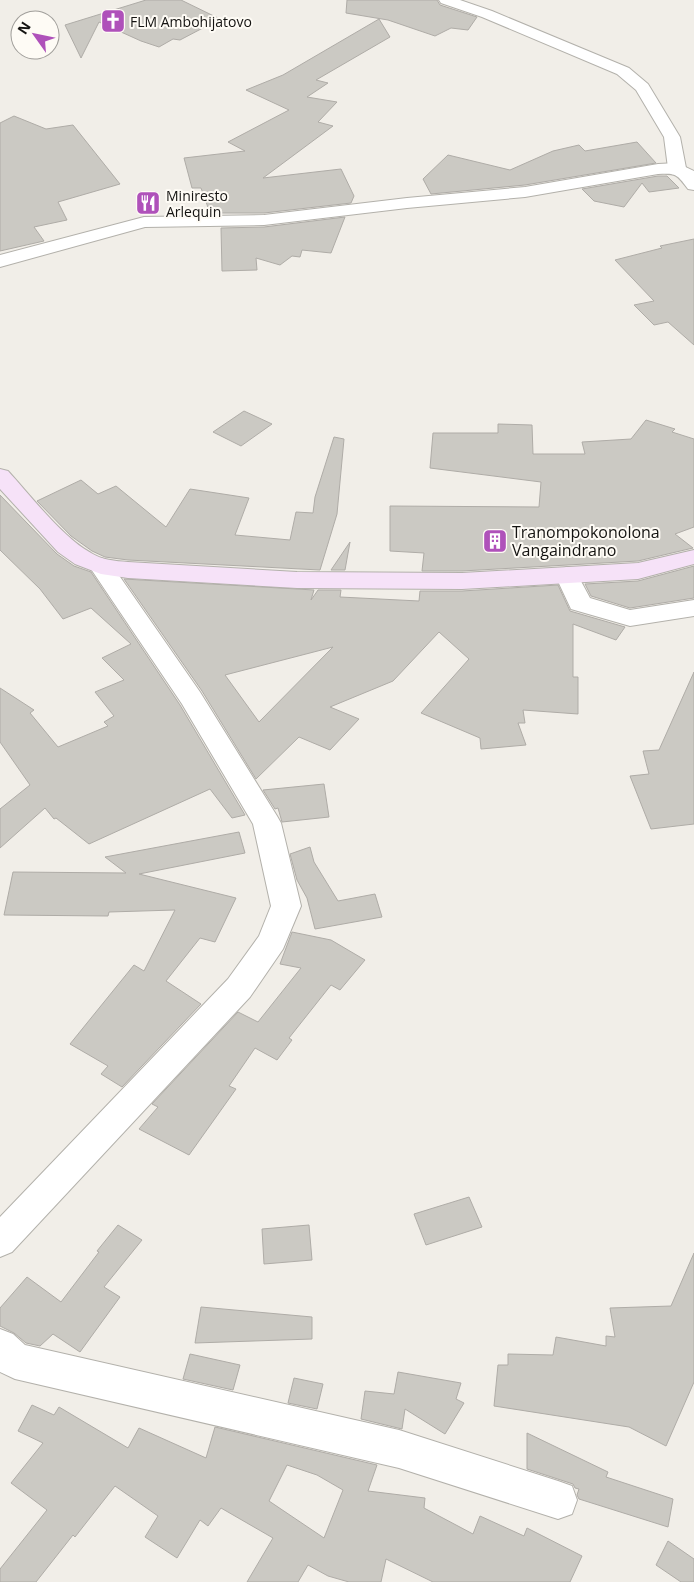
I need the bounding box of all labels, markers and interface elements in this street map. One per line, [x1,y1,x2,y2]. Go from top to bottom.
church icon: FLM Ambohijatovo [100,8,126,34]
north arrow [10,10,60,60]
place label: FLM Ambohijatovo [130,12,252,31]
text: N [13,18,35,38]
place label: Miniresto Arlequin [166,186,228,221]
restaurant icon: Miniresto Arlequin [135,190,161,216]
place label: Tranompokonolona Vangaindrano [512,521,660,561]
building icon: Tranompokonolona Vangaindrano [482,528,508,554]

